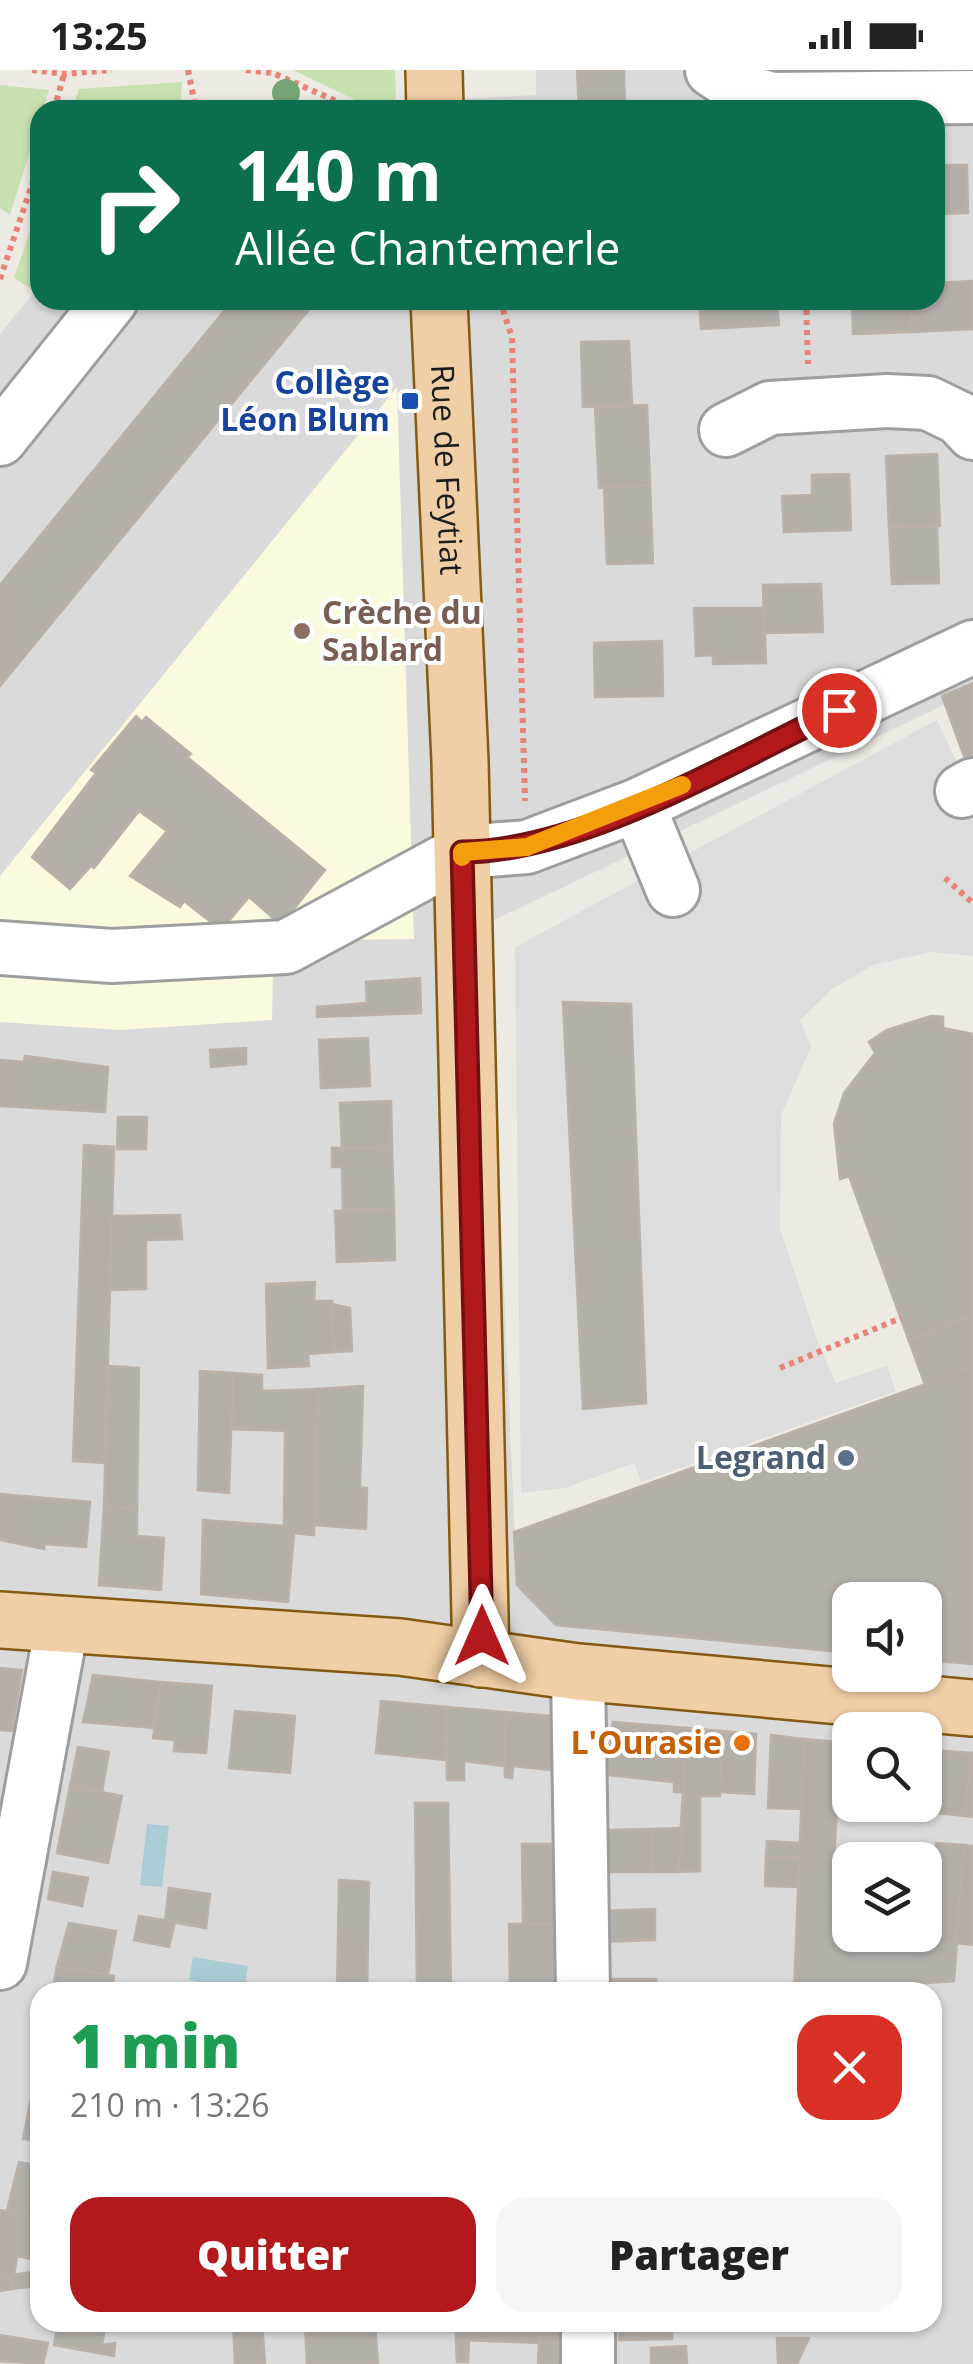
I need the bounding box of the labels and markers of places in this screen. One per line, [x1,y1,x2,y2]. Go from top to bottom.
place label: Collège Léon Blum [220,360,390,440]
marker: Collège Léon Blum [399,390,421,412]
place label: Crèche du Sablard [322,590,482,670]
marker: Crèche du Sablard [291,620,313,642]
pin [797,668,882,753]
place label: Legrand [696,1435,826,1478]
marker: Legrand [835,1447,857,1469]
place label: L'Ourasie [570,1720,722,1763]
marker: L'Ourasie [731,1732,753,1754]

